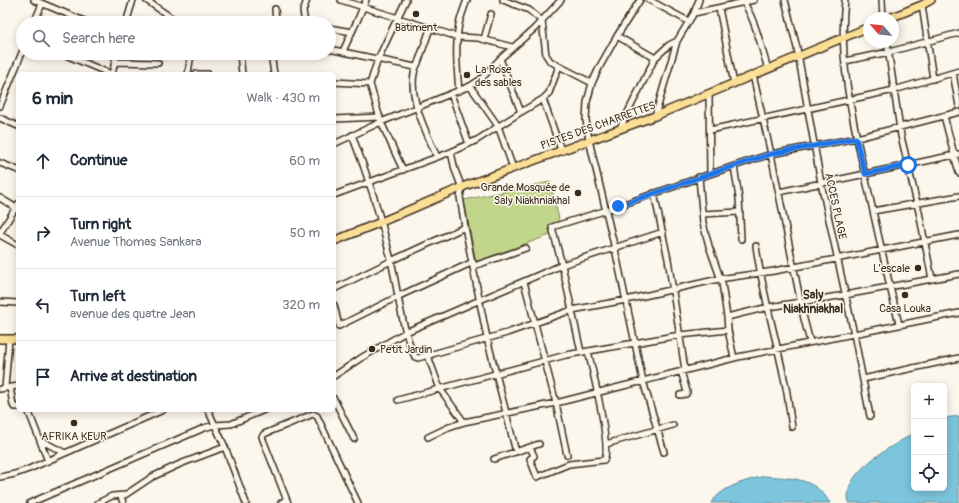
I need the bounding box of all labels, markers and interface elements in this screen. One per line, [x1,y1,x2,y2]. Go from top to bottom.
marker: Batiment [411,9,421,19]
north arrow [863,12,899,48]
search box [16,16,336,60]
place label: Batiment [395,21,438,34]
icon: search [30,27,52,49]
text: Search here [62,29,135,48]
place label: La Rose des sables [475,63,522,89]
marker: La Rose des sables [462,70,472,80]
text: 6 min [32,88,73,109]
text: Walk · 430 m [246,90,320,106]
street label: PISTES DES CHARRETTES [539,99,657,152]
icon: ahead [32,150,54,172]
text: Continue [70,151,128,170]
text: 60 m [289,153,320,169]
route start [899,156,917,174]
street label: ACCES PLAGE [822,172,849,241]
place label: Grande Mosquée de Saly Niakhniakhal [480,181,571,207]
marker: Grande Mosquée de Saly Niakhniakhal [573,188,583,198]
route end [609,197,627,215]
text: Turn right [70,215,131,234]
icon: right [32,222,54,244]
text: 50 m [290,225,320,241]
text: Avenue Thomas Sankara [70,234,202,250]
place label: L’escale [873,262,911,275]
marker: L’escale [913,263,923,273]
text: Turn left [70,287,126,306]
district label: Saly Niakhniakhal [783,288,843,317]
marker: Casa Louka [900,290,910,300]
icon: left [32,294,54,316]
text: 320 m [282,297,320,313]
place label: Casa Louka [879,302,931,315]
text: avenue des quatre Jean [70,306,196,322]
place label: Petit Jardin [380,343,432,356]
marker: Petit Jardin [367,344,377,354]
icon: arrive [32,366,54,388]
text: Arrive at destination [70,367,197,386]
map controls [911,383,947,491]
button: + [911,383,947,419]
marker: AFRIKA KEUR [69,418,79,428]
button: − [911,419,947,455]
place label: AFRIKA KEUR [41,430,107,443]
button: locate [911,455,947,491]

